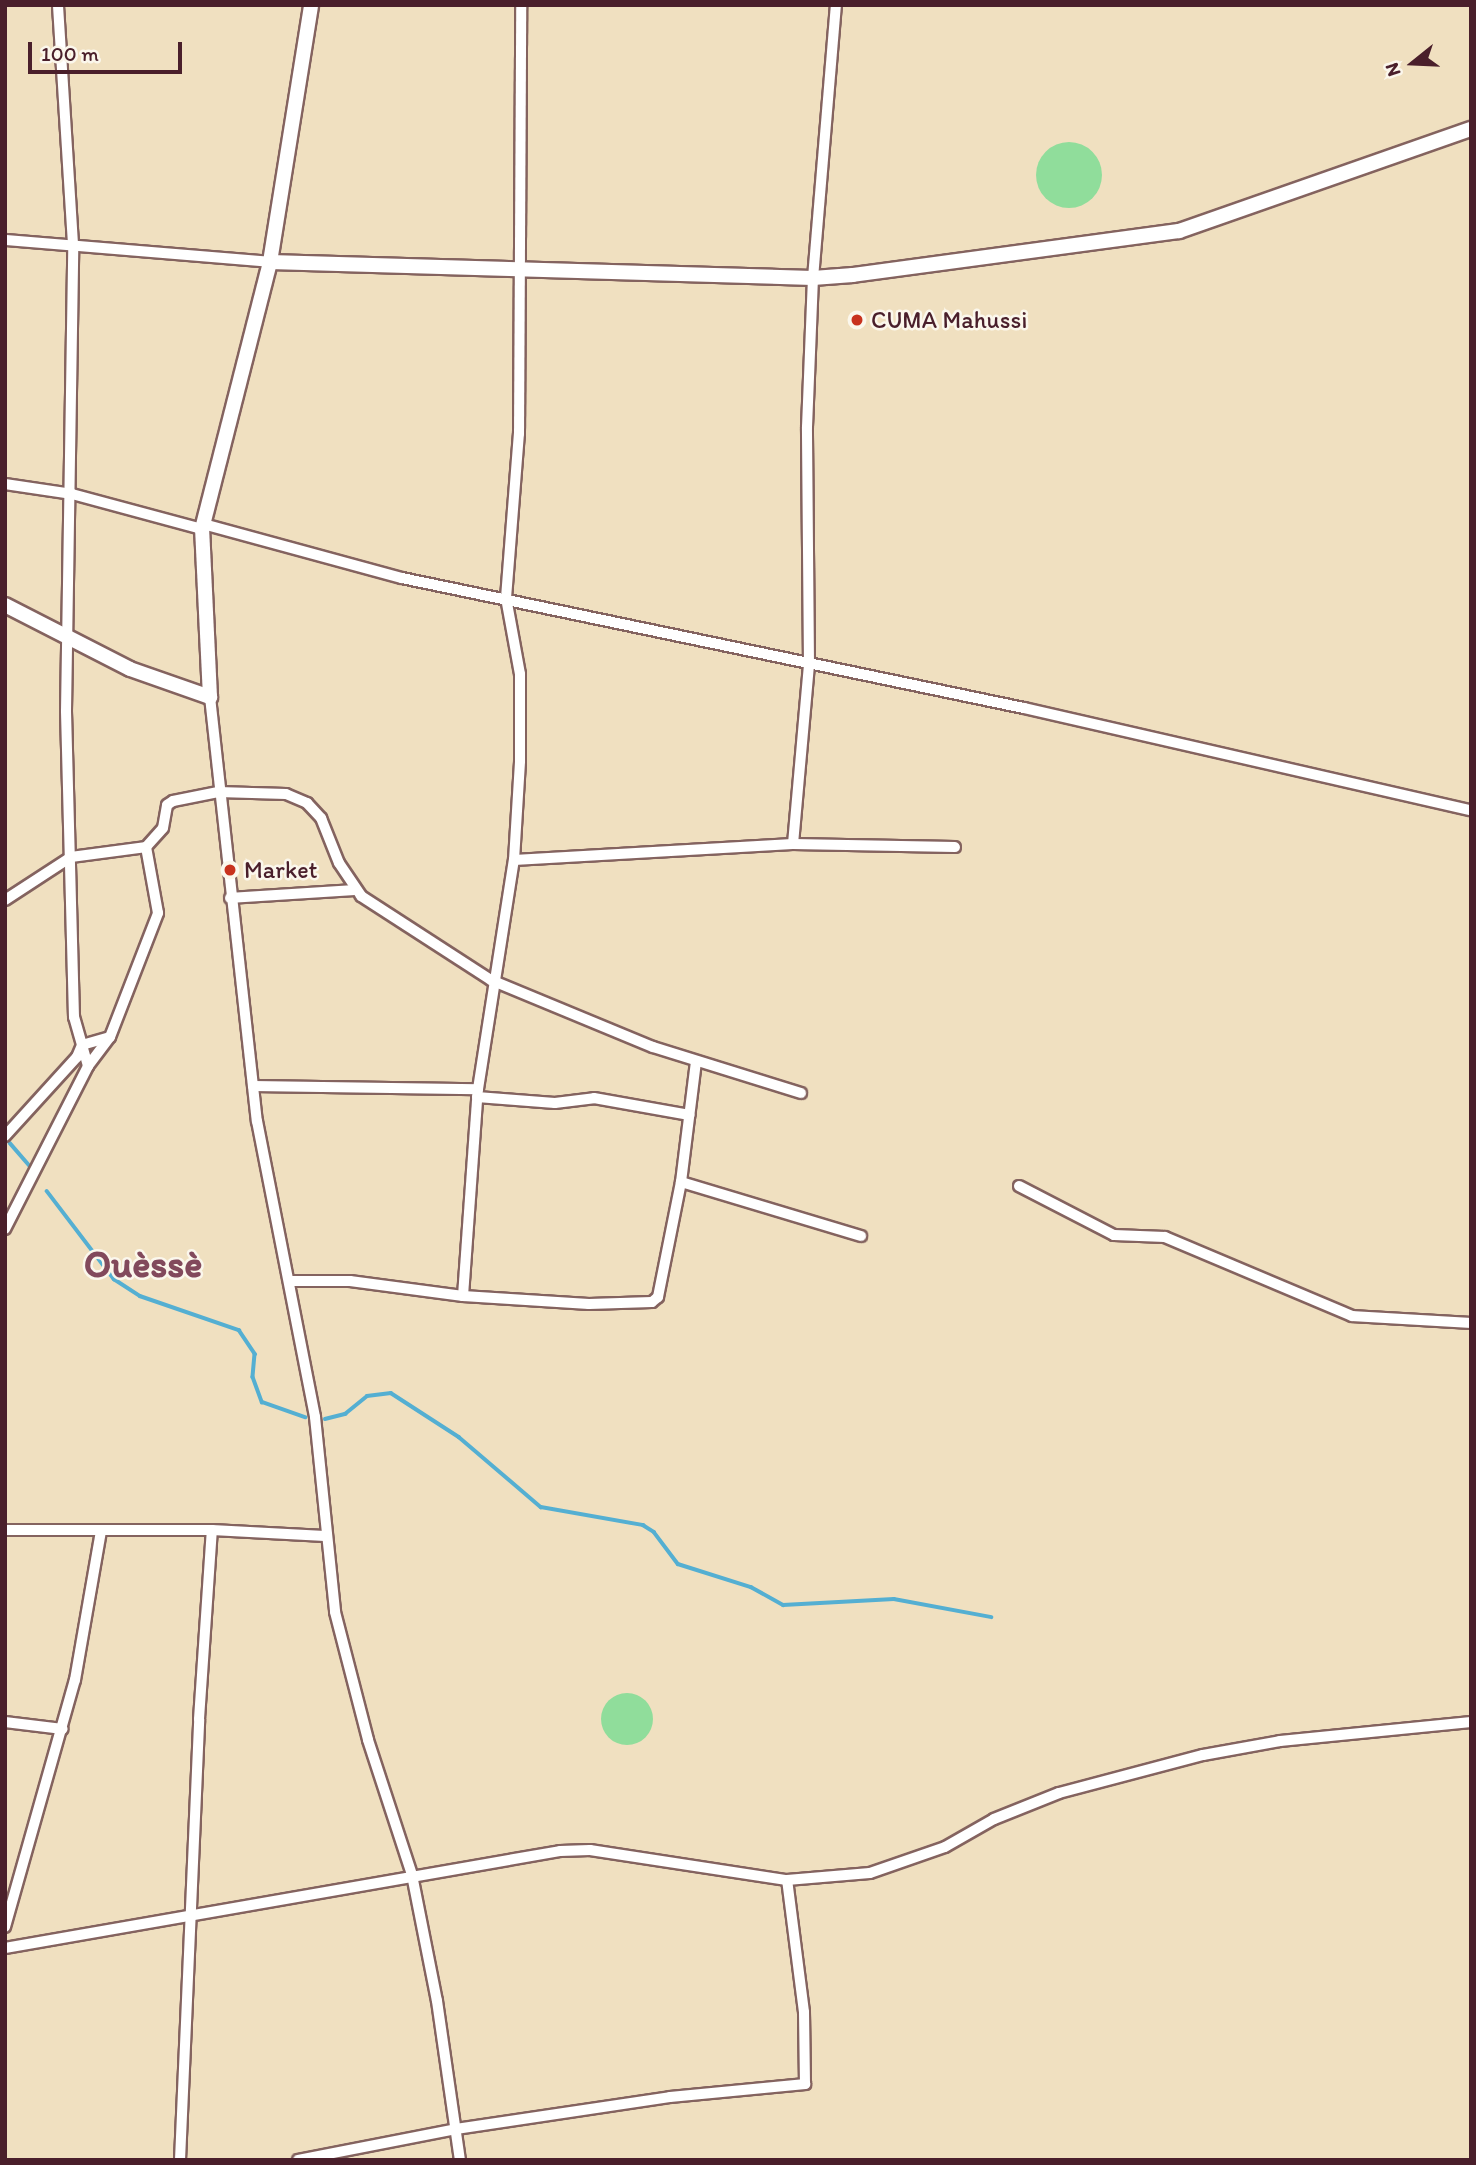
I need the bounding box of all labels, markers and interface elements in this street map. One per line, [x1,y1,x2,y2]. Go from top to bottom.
scale bar [32,28,186,72]
north arrow [1378,28,1448,98]
text: 100 m [41,41,99,66]
text: N [1380,60,1405,79]
place label: CUMA Mahussi [871,306,1027,334]
marker: CUMA Mahussi [849,312,865,328]
place label: Market [244,856,318,884]
marker: Market [222,862,238,878]
district label: Ouèssè [84,1242,202,1288]

